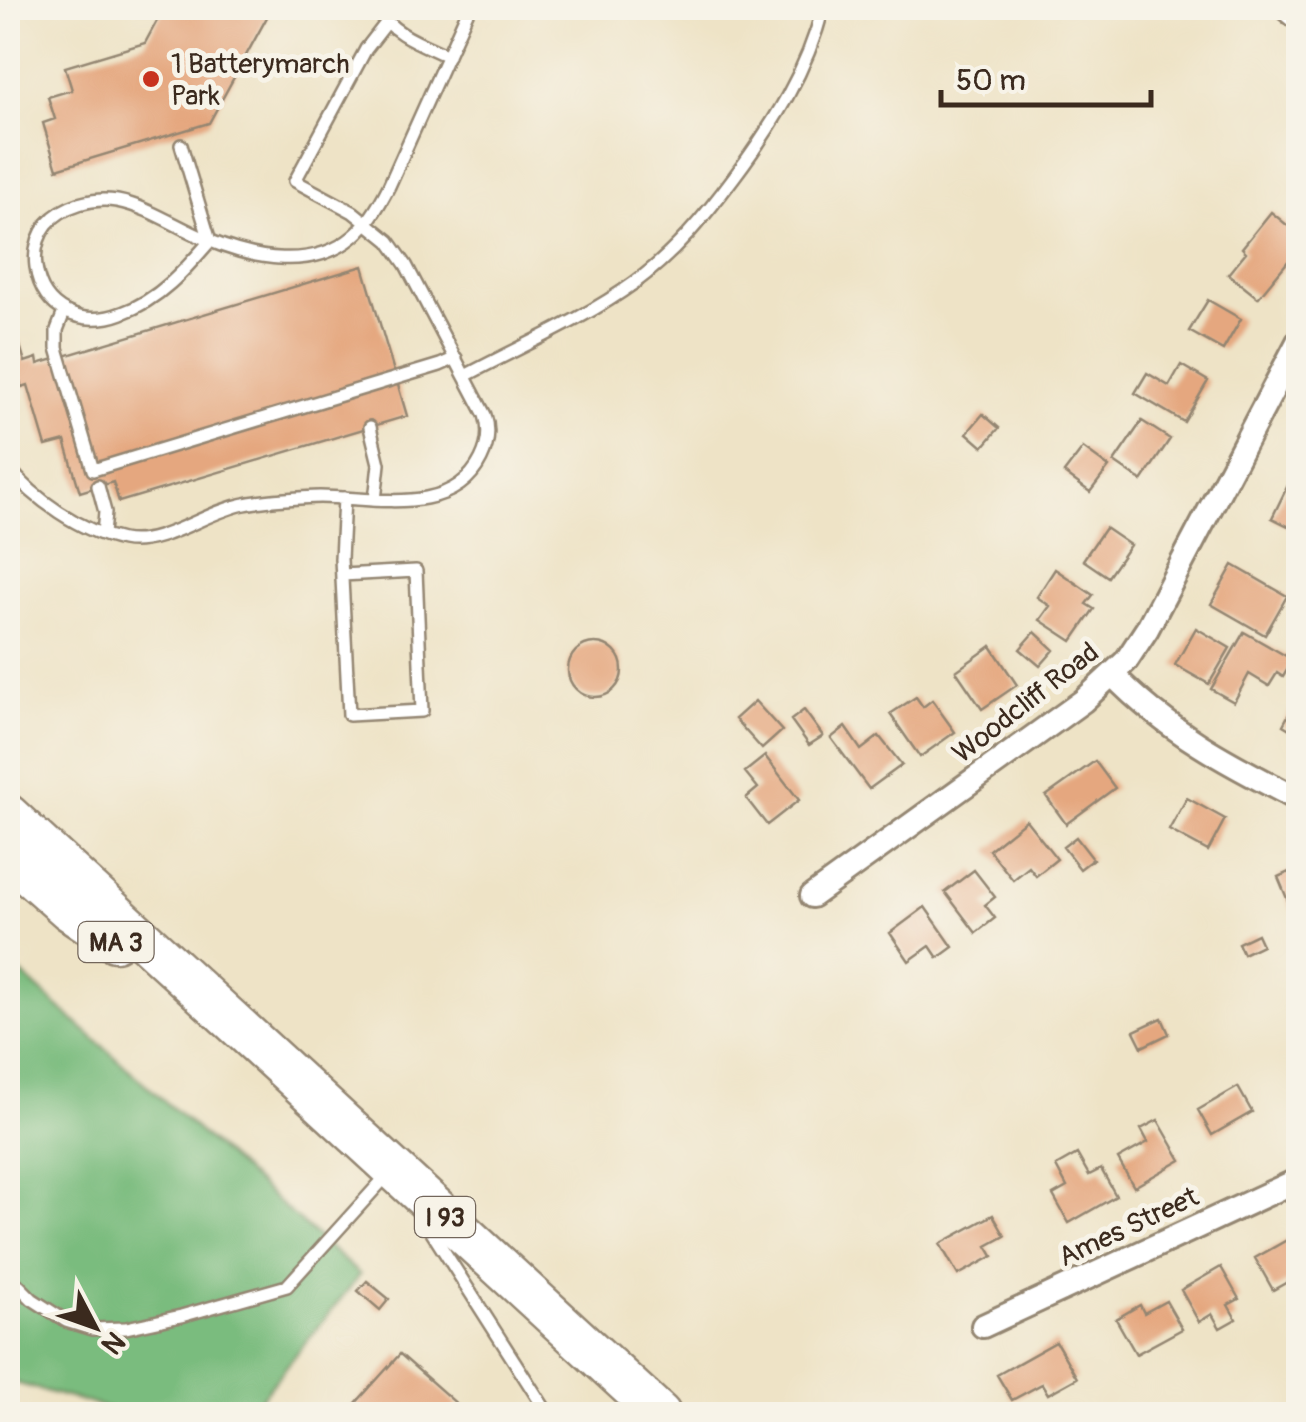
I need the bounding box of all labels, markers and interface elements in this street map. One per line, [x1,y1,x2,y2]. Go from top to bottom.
scale bar [941,45,1151,107]
place label: 1 Batterymarch Park [171,47,350,114]
text: 50 m [956,62,1026,99]
marker: 1 Batterymarch Park [140,68,162,90]
street label: Woodcliff Road [946,635,1106,771]
road number: MA 3 [78,922,154,962]
street label: Ames Street [1053,1179,1205,1275]
road number: I 93 [415,1197,475,1237]
north arrow [45,1277,145,1377]
text: N [93,1324,132,1361]

